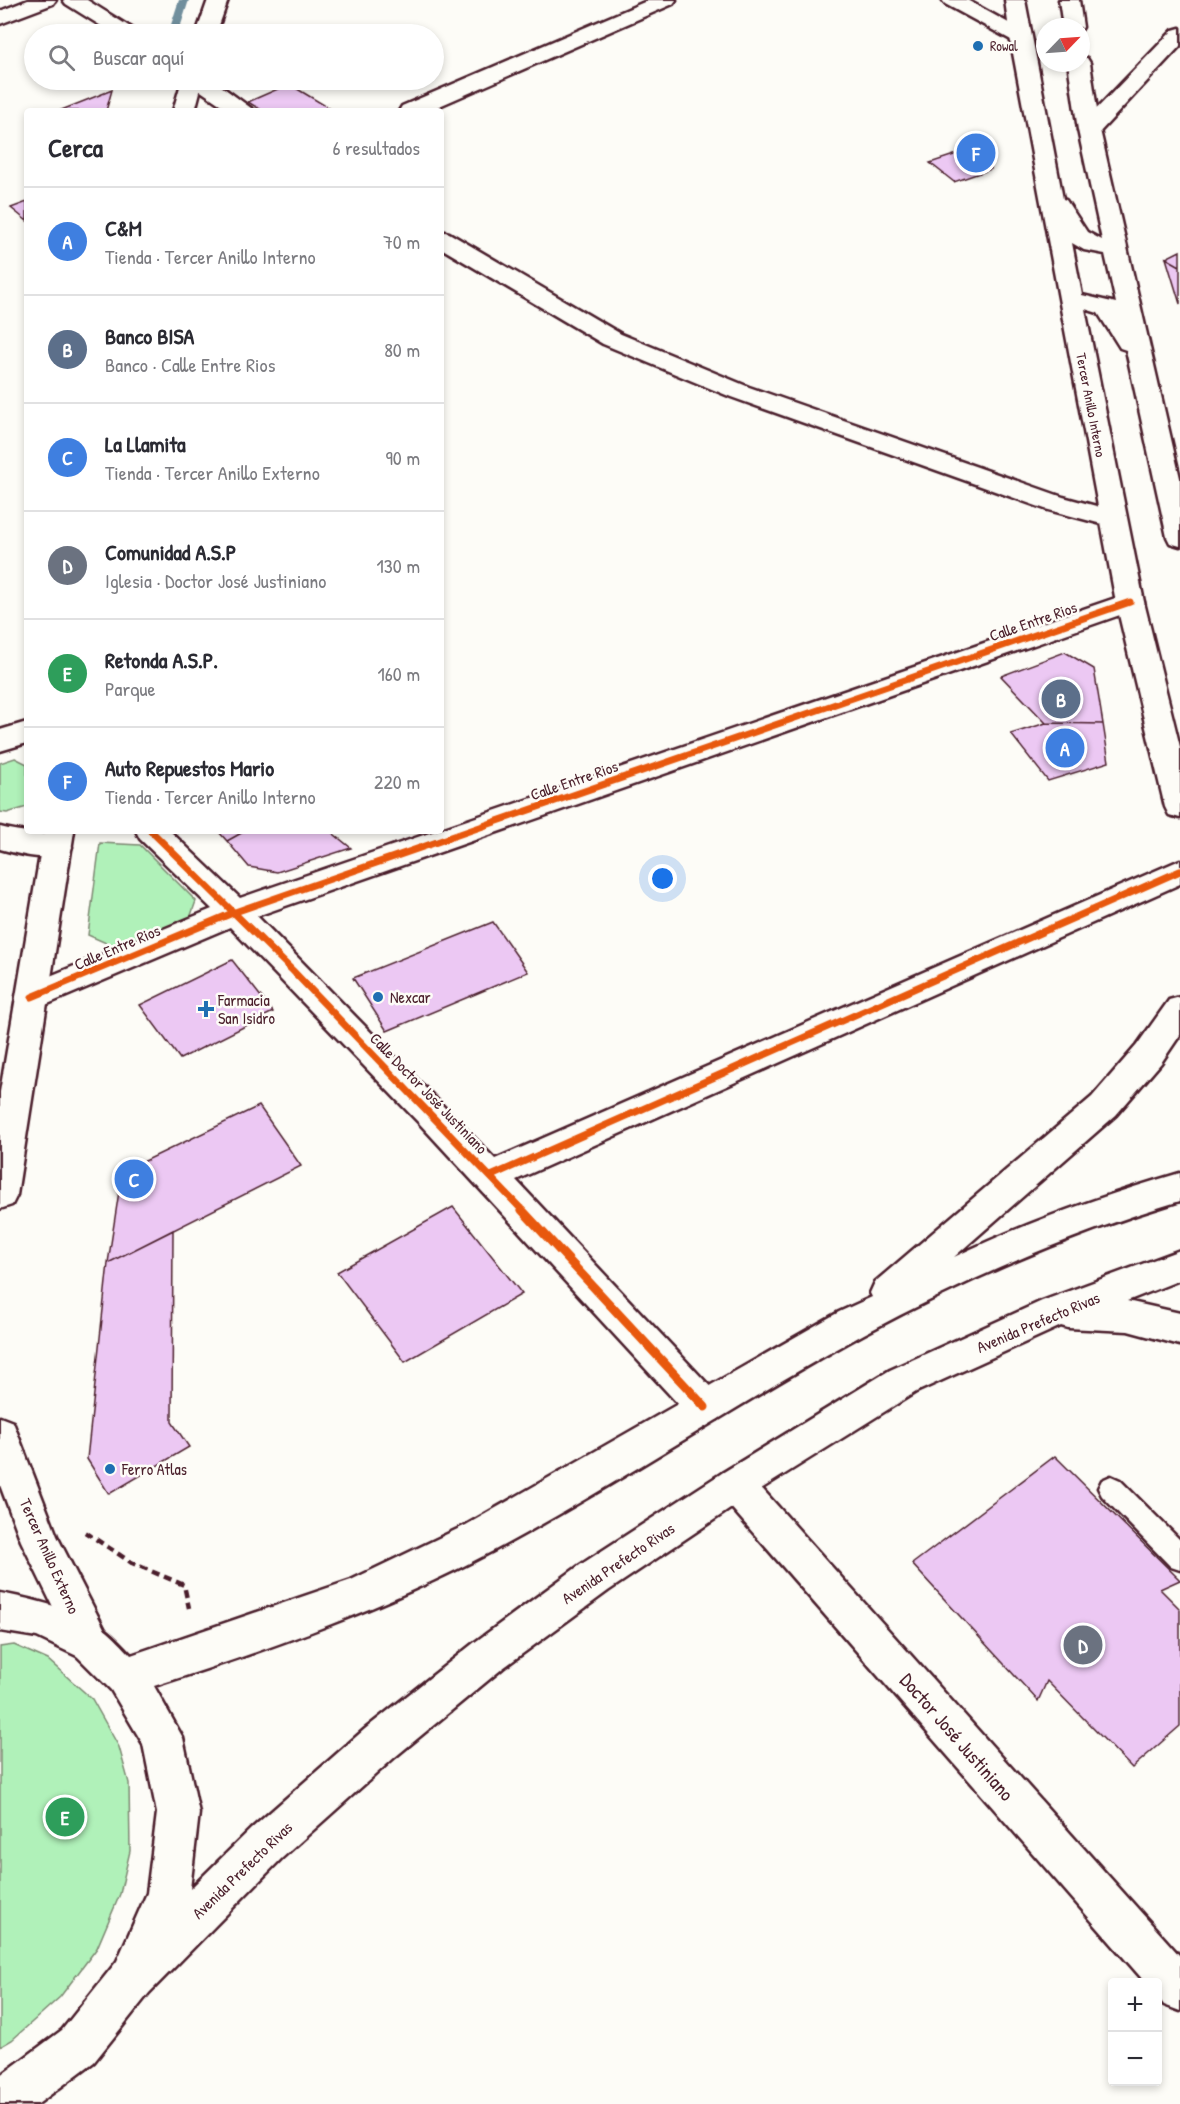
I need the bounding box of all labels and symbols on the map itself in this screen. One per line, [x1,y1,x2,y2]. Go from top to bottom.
north arrow [1036,18,1090,72]
place label: Rowal [990,36,1018,55]
marker: Rowal [971,39,985,53]
pin: F [956,130,996,176]
street label: Tercer Anillo Interno [1072,351,1111,459]
street label: Calle Entre Rios [986,596,1080,646]
pin: B [1042,676,1080,722]
pin: A [1046,726,1084,771]
street label: Calle Entre Rios [527,755,621,805]
your location [648,864,677,893]
street label: Calle Entre Rios [71,919,163,975]
place label: Nexcar [390,986,431,1008]
place label: Farmacia San Isidro [217,989,275,1029]
marker: Nexcar [371,990,385,1004]
marker: Farmacia San Isidro [199,1002,213,1016]
street label: Calle Doctor José Justiniano [365,1027,493,1159]
pin: C [114,1156,154,1202]
street label: Avenida Prefecto Rivas [973,1286,1103,1358]
place label: Ferro Atlas [121,1458,187,1480]
marker: Ferro Atlas [103,1462,117,1476]
street label: Tercer Anillo Externo [15,1495,85,1618]
street label: Avenida Prefecto Rivas [557,1517,679,1609]
pin: D [1064,1622,1102,1668]
street label: Doctor José Justiniano [894,1667,1020,1806]
pin: E [46,1794,84,1840]
street label: Avenida Prefecto Rivas [187,1816,297,1924]

